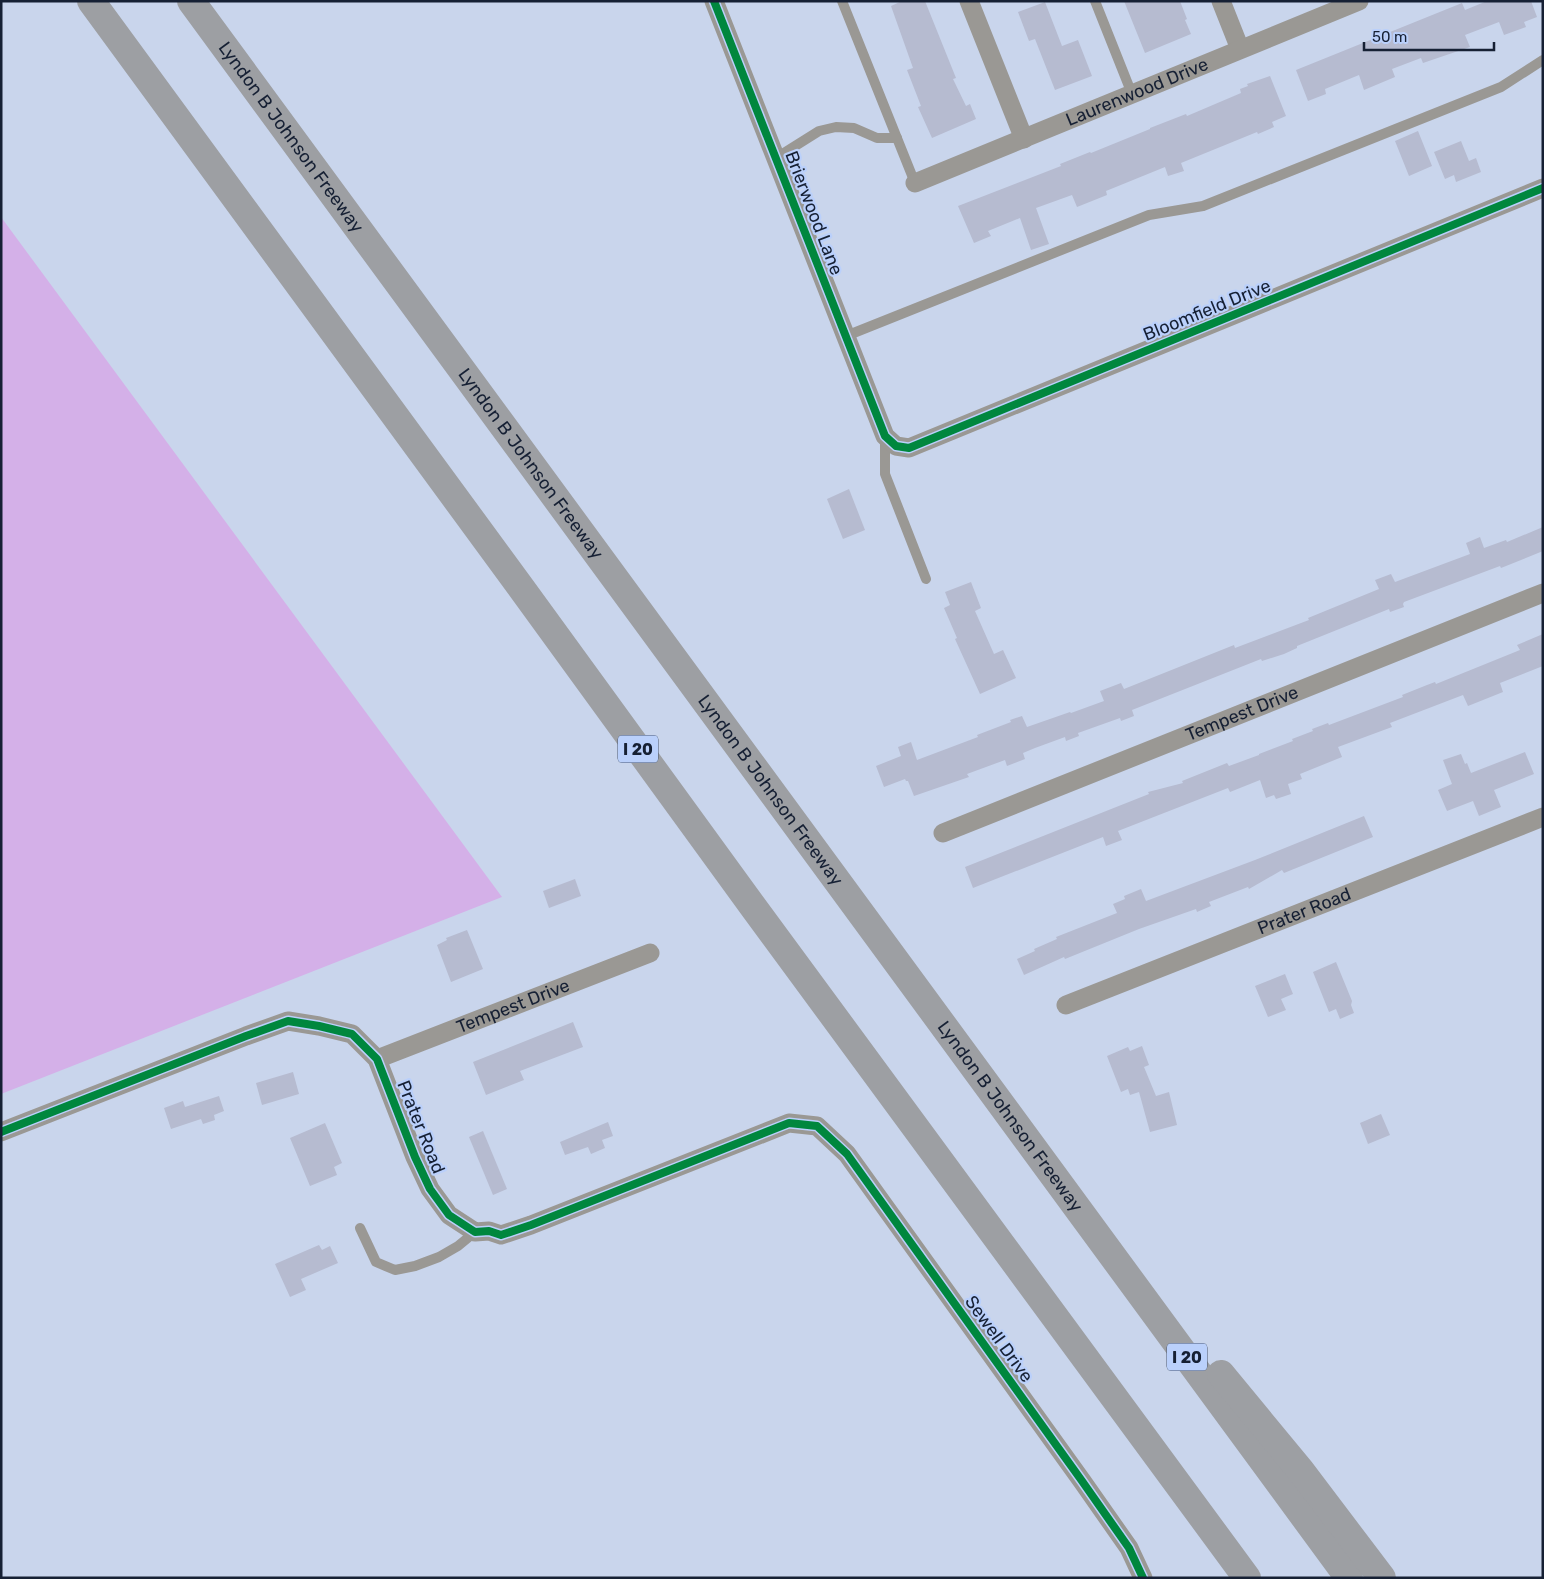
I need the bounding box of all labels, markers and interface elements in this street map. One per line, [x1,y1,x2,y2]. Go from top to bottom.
scale bar [1364,20,1494,52]
text: 50 m [1372,28,1407,46]
street label: Lyndon B Johnson Freeway [214,37,368,237]
street label: Laurenwood Drive [1063,53,1211,131]
street label: Brierwood Lane [780,148,848,278]
street label: Bloomfield Drive [1140,274,1274,346]
street label: Lyndon B Johnson Freeway [453,364,608,563]
street label: Tempest Drive [1182,681,1302,746]
street label: Lyndon B Johnson Freeway [693,690,848,890]
road number: I 20 [618,736,658,762]
street label: Prater Road [1254,883,1354,939]
street label: Tempest Drive [453,974,573,1038]
street label: Lyndon B Johnson Freeway [933,1017,1088,1216]
street label: Prater Road [392,1077,450,1177]
street label: Sewell Drive [960,1291,1038,1387]
road number: I 20 [1167,1344,1207,1370]

